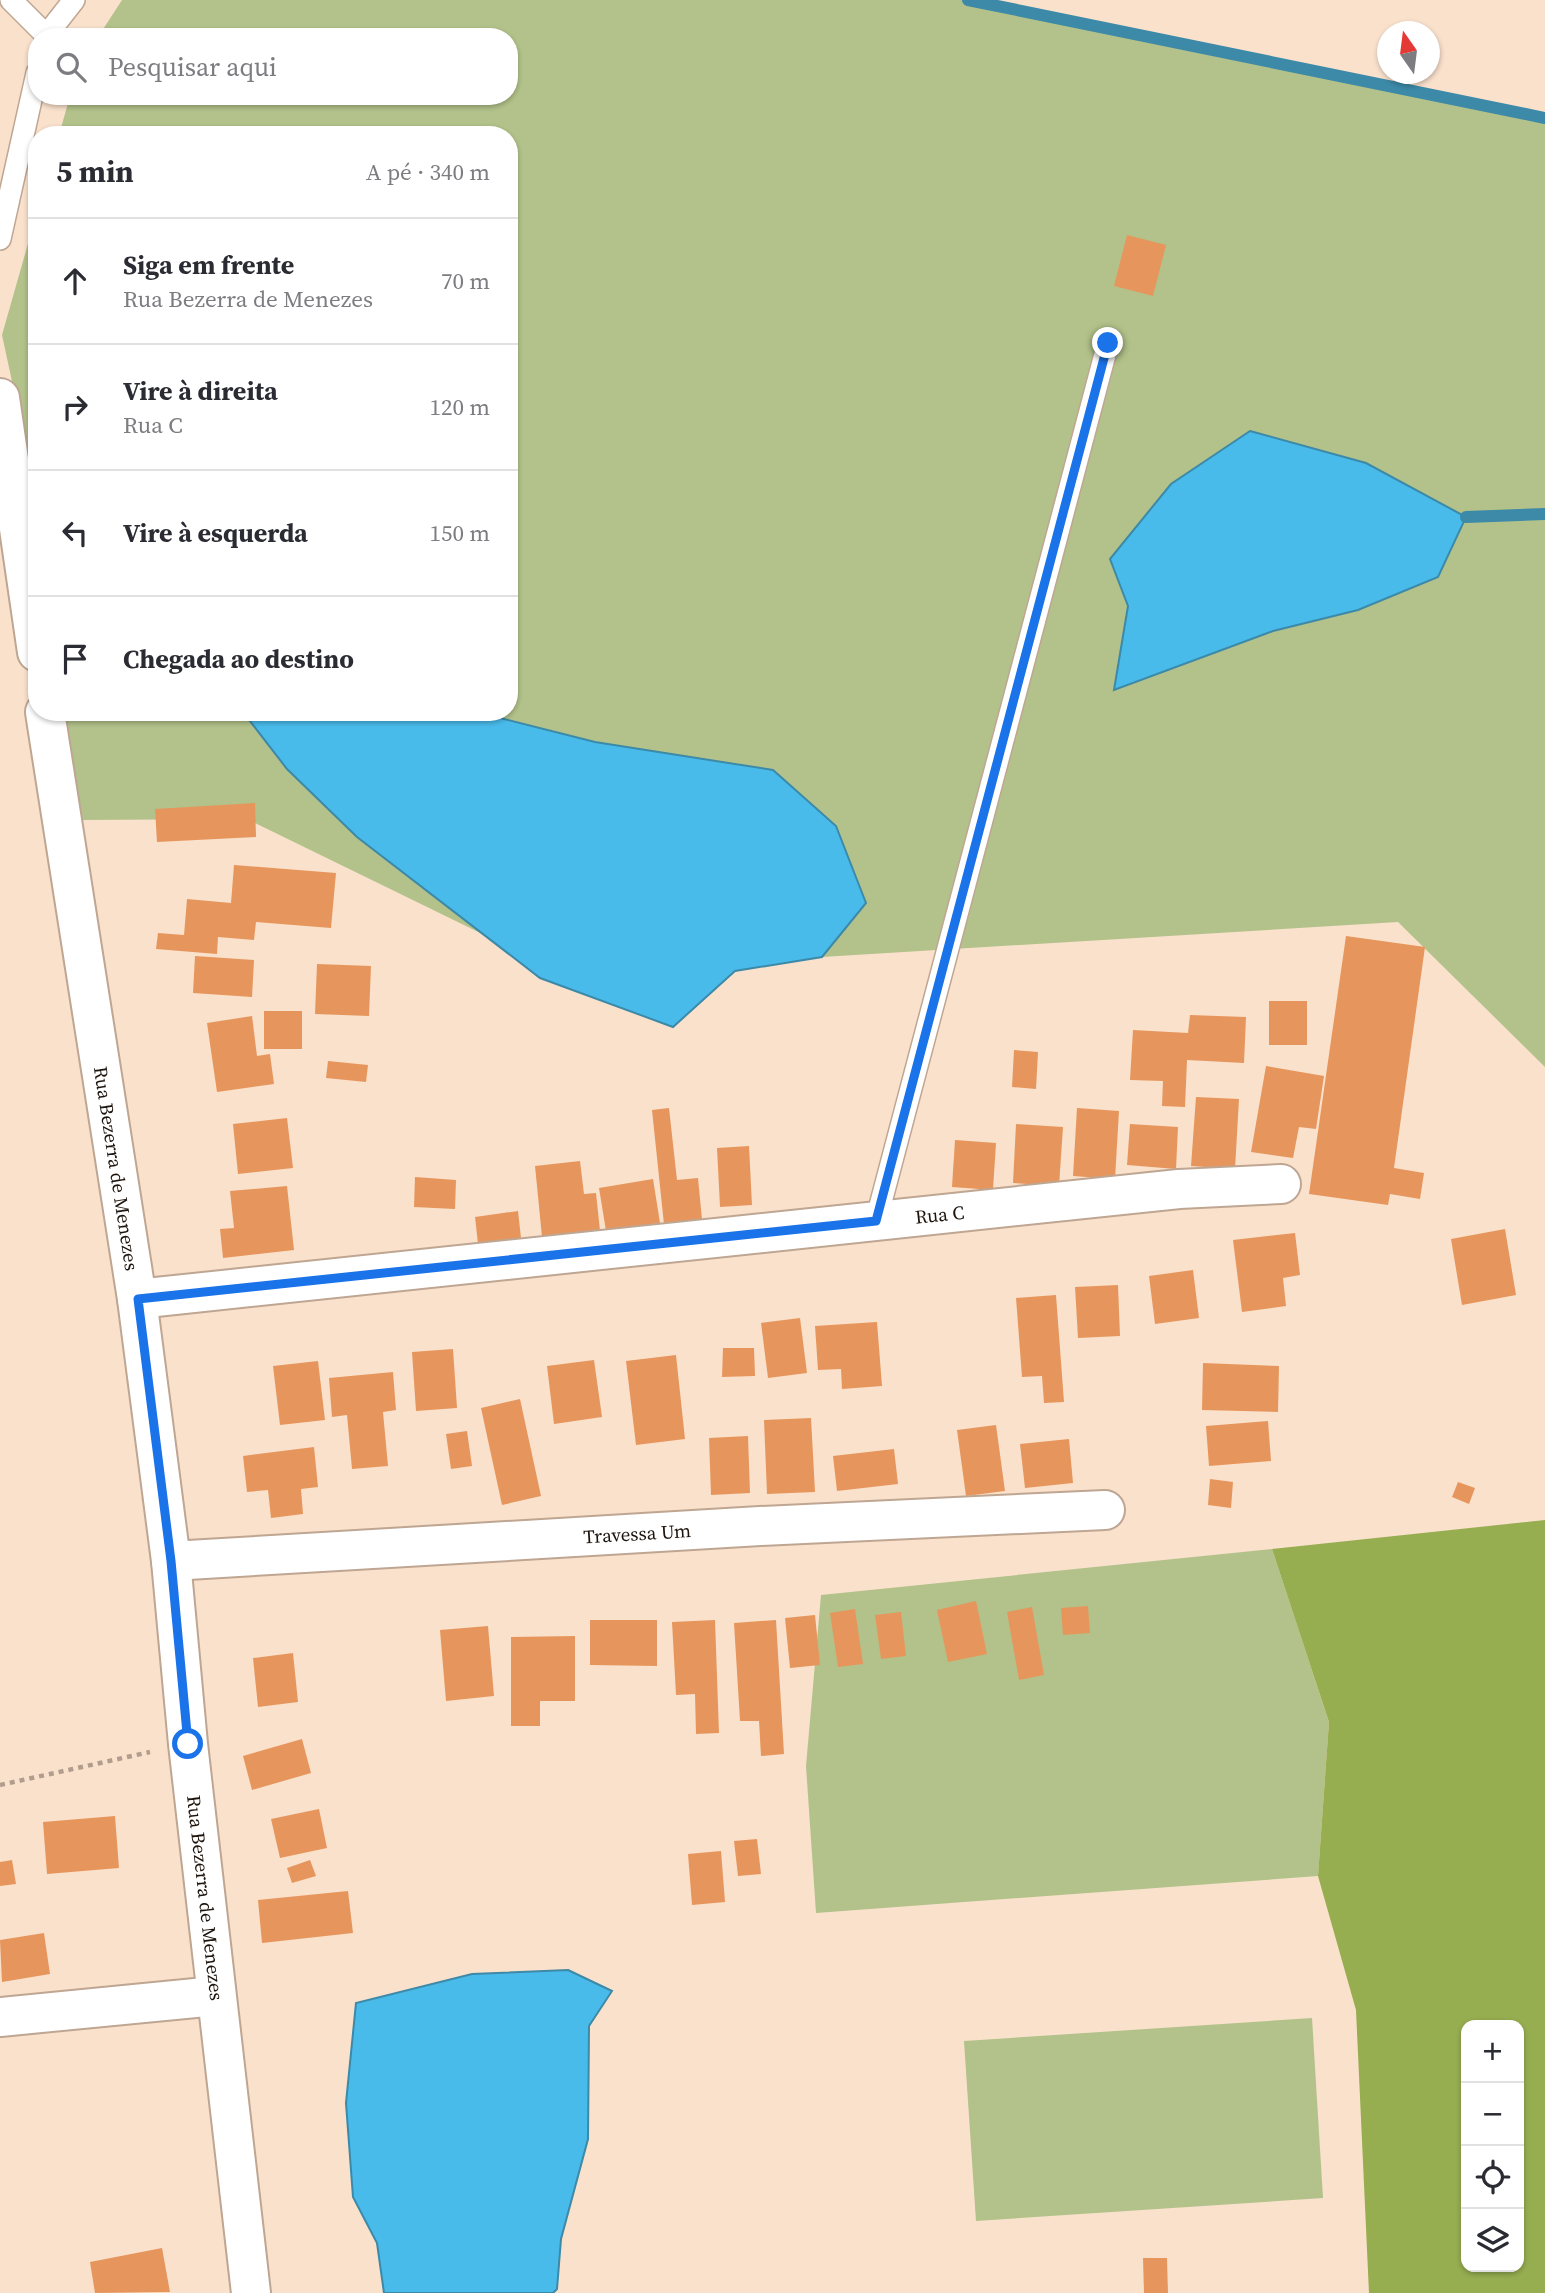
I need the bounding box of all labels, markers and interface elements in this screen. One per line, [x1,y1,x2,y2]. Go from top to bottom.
north arrow [1377,21,1440,84]
search box [28,28,518,105]
icon: search [52,48,90,86]
text: Pesquisar aqui [108,49,277,85]
text: 5 min [56,151,134,192]
text: A pé · 340 m [366,156,490,188]
text: Siga em frente [123,247,294,283]
icon: ahead [56,262,94,300]
text: 70 m [441,265,490,297]
text: Rua Bezerra de Menezes [123,283,373,315]
route end [1092,327,1123,358]
text: Vire à direita [123,373,278,409]
icon: right [56,388,94,426]
text: 120 m [429,391,490,423]
text: Rua C [123,409,183,441]
icon: left [56,514,94,552]
text: Vire à esquerda [123,515,308,551]
text: 150 m [429,517,490,549]
icon: arrive [56,640,94,678]
text: Chegada ao destino [123,641,354,677]
street label: Rua Bezerra de Menezes [88,1064,145,1272]
street label: Rua C [914,1199,965,1230]
street label: Travessa Um [583,1517,692,1549]
route start [172,1728,203,1759]
street label: Rua Bezerra de Menezes [181,1794,230,2002]
map controls [1461,2020,1524,2272]
button: + [1461,2020,1524,2083]
button: − [1461,2083,1524,2146]
button: locate [1461,2146,1524,2209]
button: layers [1461,2209,1524,2272]

